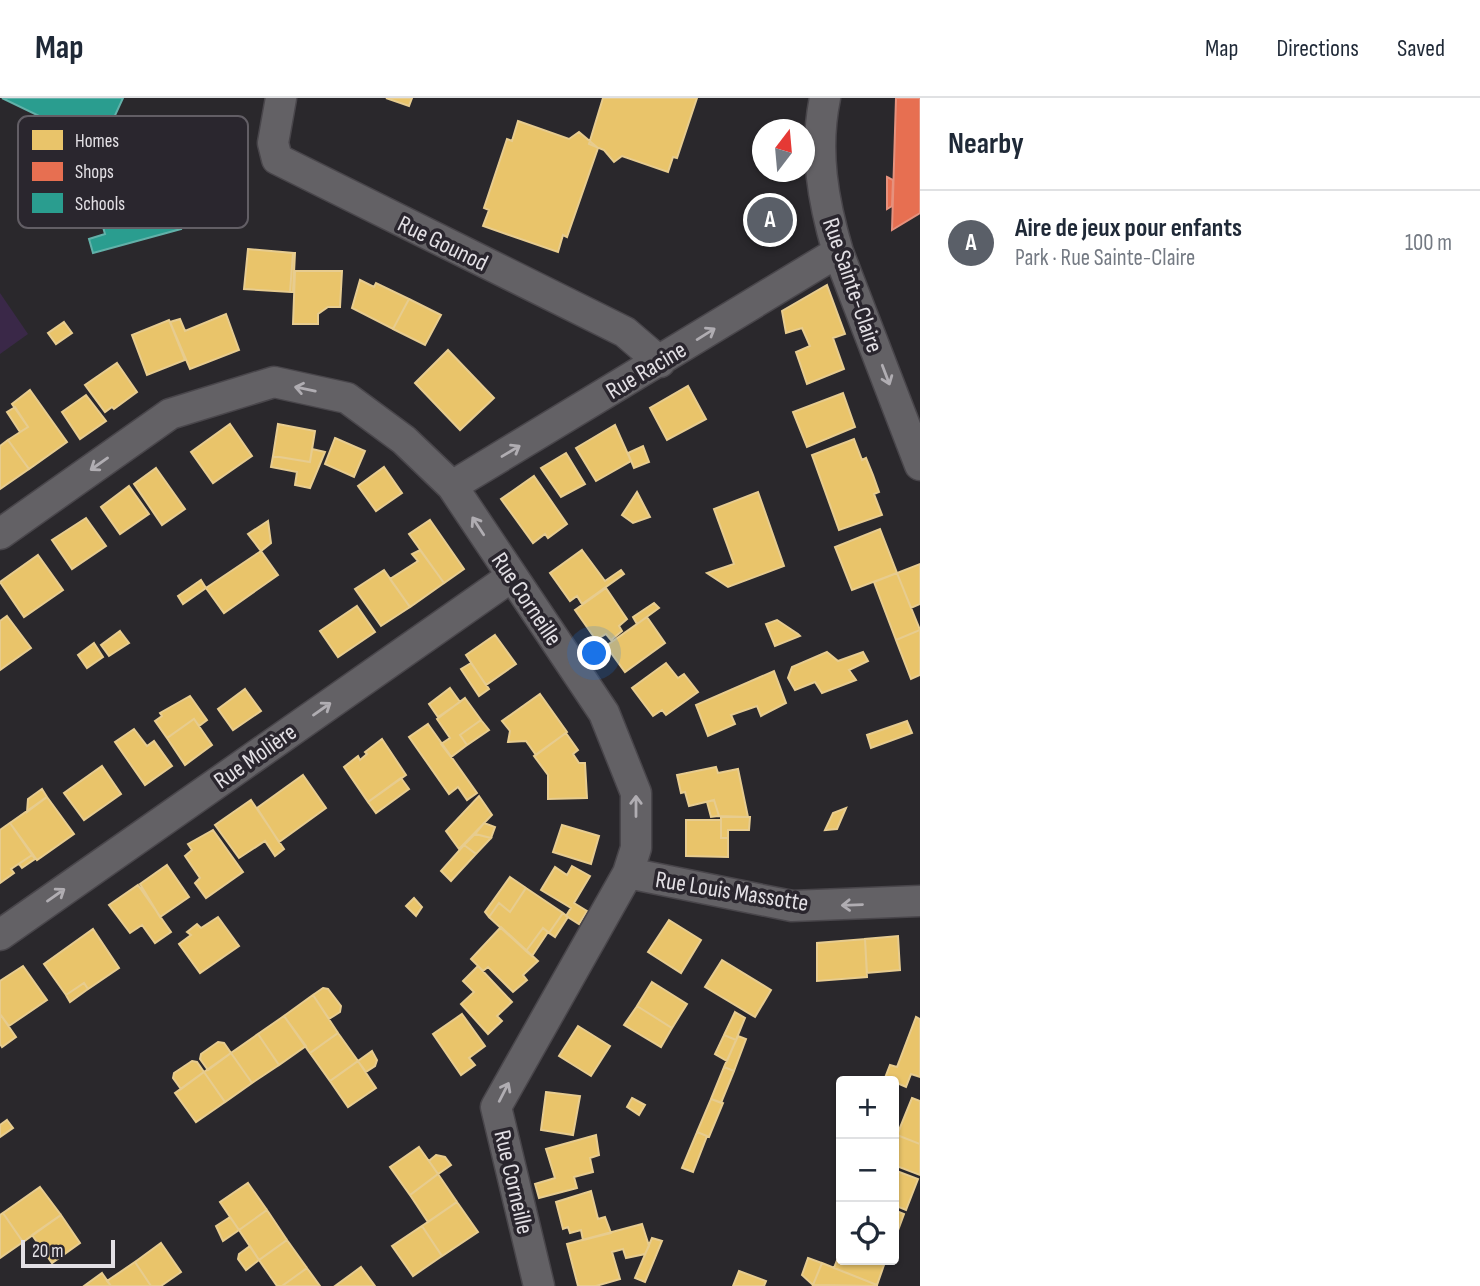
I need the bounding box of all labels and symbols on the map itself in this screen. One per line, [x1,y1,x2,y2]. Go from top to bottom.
legend [18,116,248,228]
north arrow [752,119,815,182]
text: Homes [75,130,119,153]
text: Shops [75,161,114,184]
text: Schools [75,193,125,216]
pin: A [747,194,793,246]
street label: Rue Gounod [393,209,493,278]
street label: Rue Sainte-Claire [816,214,889,356]
one-way arrow [695,326,715,340]
street label: Rue Racine [601,335,692,406]
one-way arrow [880,364,893,386]
one-way arrow [294,381,317,395]
one-way arrow [500,444,520,458]
one-way arrow [90,457,109,471]
one-way arrow [470,516,484,536]
street label: Rue Corneille [485,547,568,651]
your location [577,636,611,670]
one-way arrow [312,702,331,716]
street label: Rue Molière [208,718,302,795]
one-way arrow [629,795,643,818]
street label: Rue Louis Massotte [653,865,811,918]
one-way arrow [46,888,65,902]
one-way arrow [841,898,864,911]
one-way arrow [497,1082,511,1103]
street label: Rue Corneille [487,1127,540,1237]
scale bar [21,1237,116,1269]

